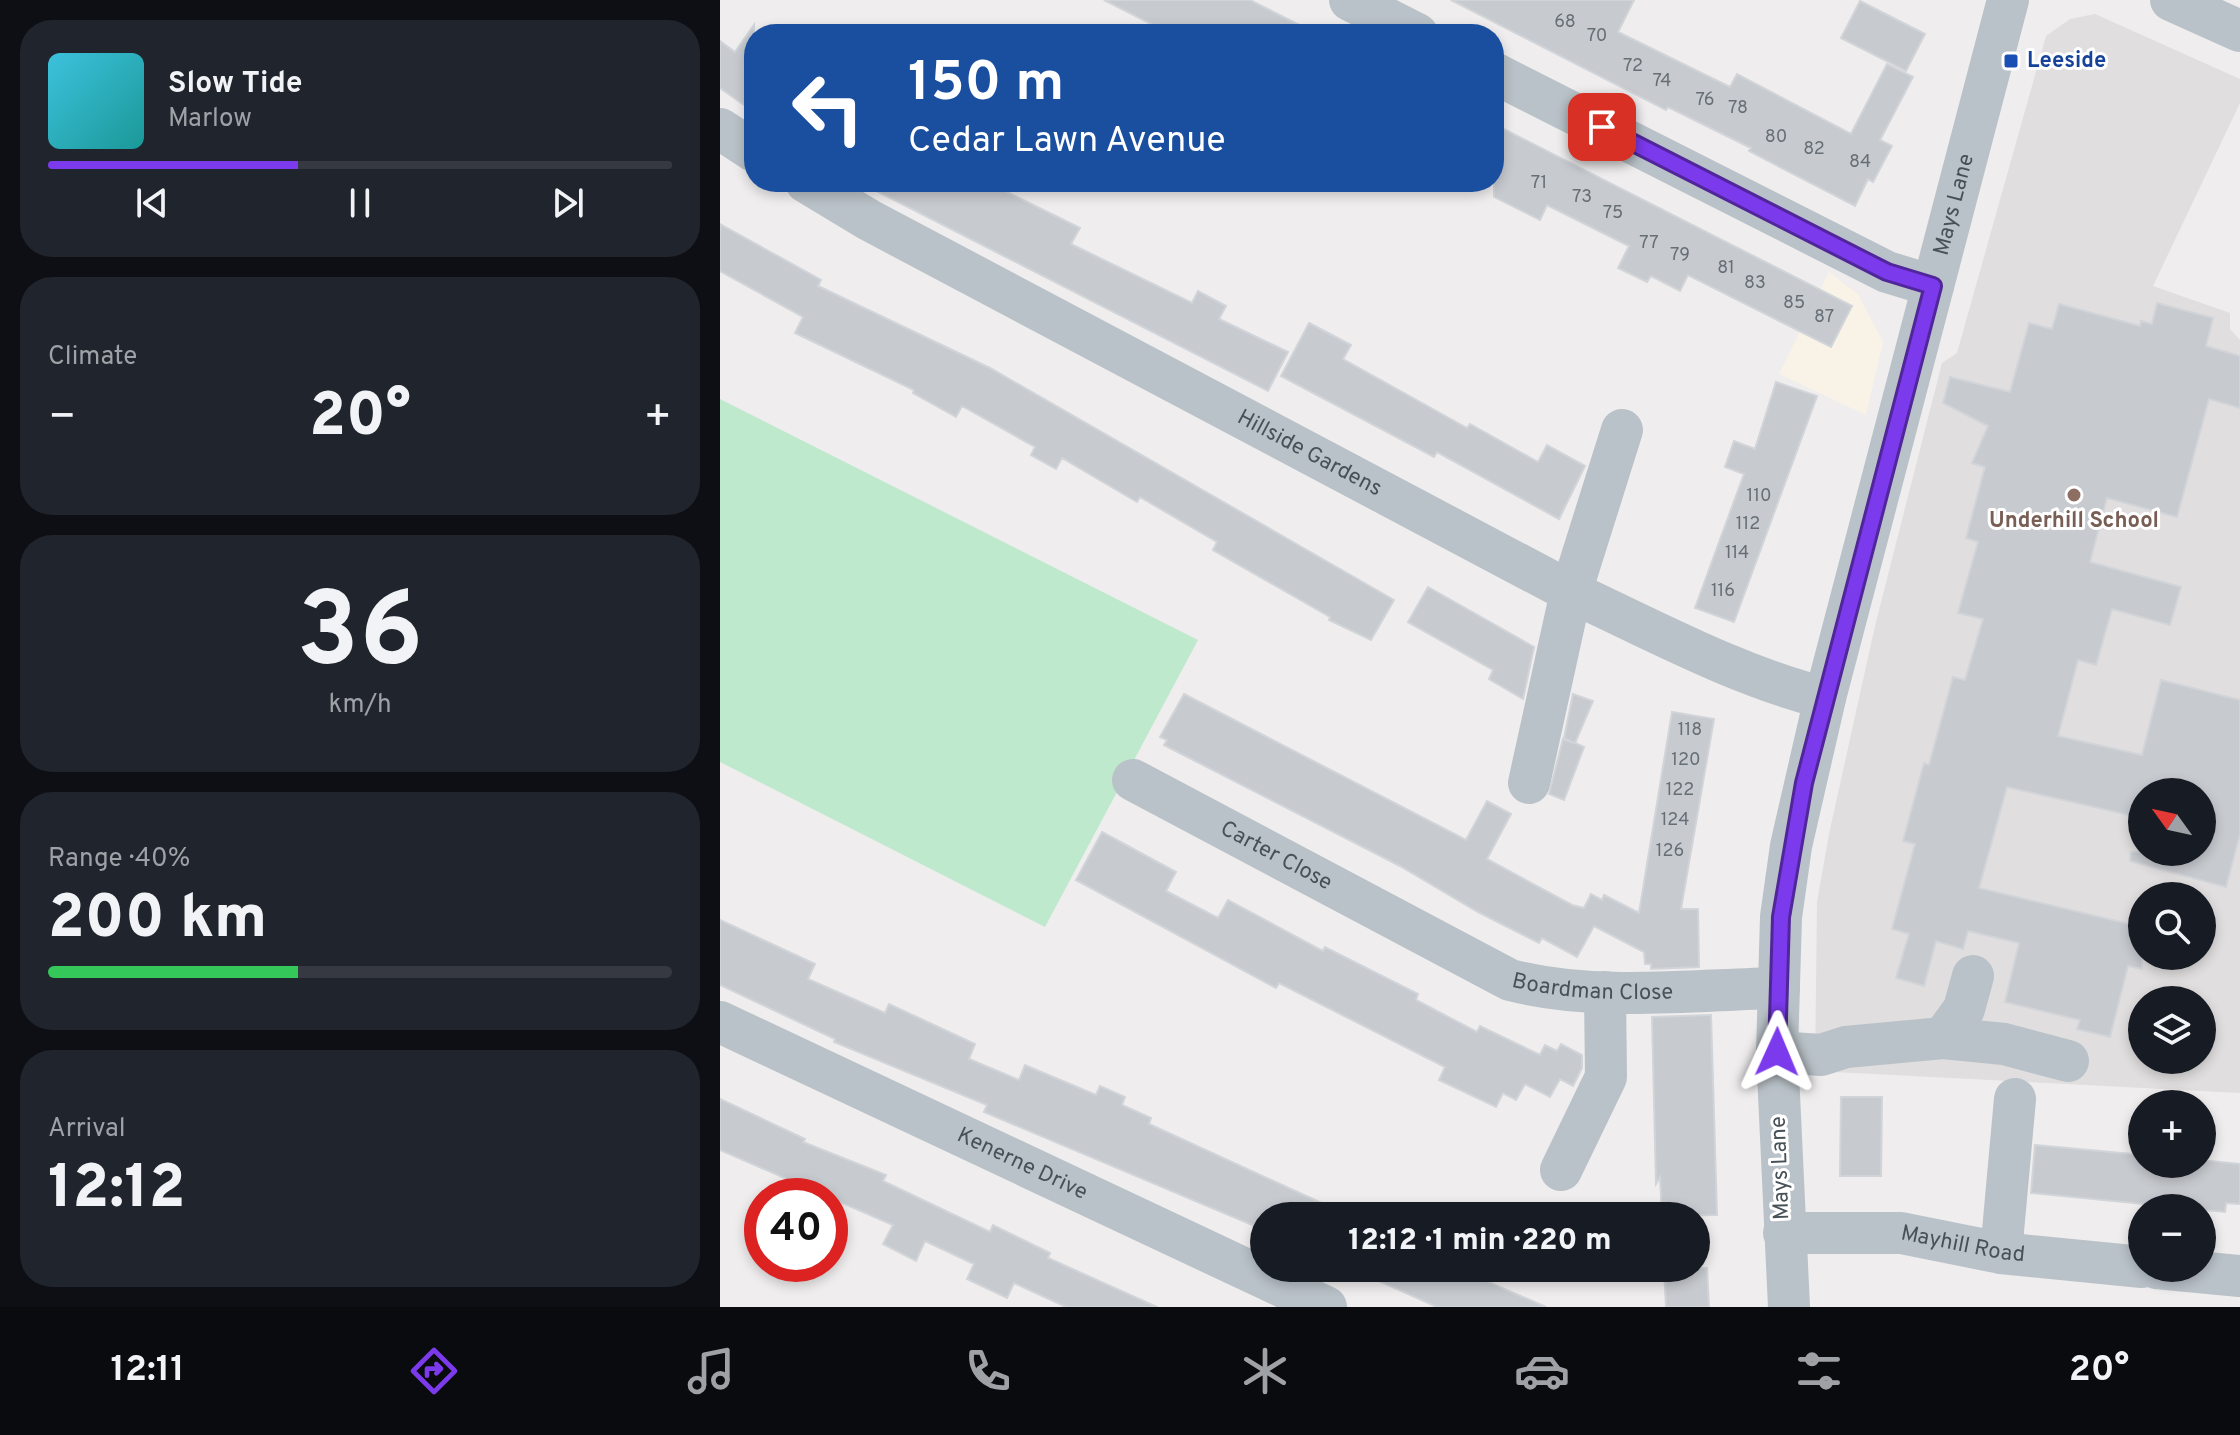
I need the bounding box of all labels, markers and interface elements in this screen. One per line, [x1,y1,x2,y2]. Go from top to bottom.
house number: 68 [1554,11,1576,34]
house number: 70 [1587,25,1607,48]
place label: Leeside [2027,48,2106,75]
text: 150 m [908,50,1064,120]
marker: Leeside [2002,52,2020,70]
house number: 72 [1623,55,1643,78]
icon: left [776,56,880,160]
text: Slow Tide [168,66,302,103]
house number: 74 [1653,70,1671,93]
house number: 76 [1695,89,1715,112]
pin [1568,93,1636,161]
house number: 78 [1728,97,1748,120]
text: Marlow [168,103,252,136]
icon: arrive [1580,105,1624,149]
text: Cedar Lawn Avenue [908,119,1226,165]
house number: 80 [1765,126,1787,149]
house number: 82 [1803,138,1825,161]
house number: 84 [1849,151,1871,174]
street label: Mays Lane [1928,151,1981,258]
house number: 71 [1531,172,1547,195]
icon: previous [130,181,174,225]
icon: pause [338,181,382,225]
icon: next [546,181,590,225]
house number: 73 [1572,186,1592,209]
house number: 75 [1603,202,1623,225]
house number: 77 [1639,232,1659,255]
house number: 79 [1670,244,1690,267]
house number: 81 [1717,257,1735,280]
house number: 83 [1744,272,1766,295]
house number: 85 [1783,292,1805,315]
house number: 87 [1814,306,1834,329]
text: Climate [48,341,137,374]
text: 20° [309,381,411,457]
text: − [48,391,76,447]
text: + [644,391,672,447]
street label: Hillside Gardens [1232,404,1386,503]
house number: 110 [1747,485,1771,508]
marker: Underhill School [2065,486,2083,504]
place label: Underhill School [1989,508,2159,535]
house number: 112 [1736,513,1760,536]
house number: 114 [1725,542,1749,565]
text: 36 [297,571,423,703]
house number: 116 [1711,580,1735,603]
text: km/h [328,689,392,722]
house number: 118 [1678,719,1702,742]
house number: 120 [1671,749,1701,772]
north arrow [2128,778,2216,866]
map controls [2128,778,2216,1282]
house number: 122 [1666,779,1694,802]
house number: 124 [1661,809,1689,832]
street label: Carter Close [1215,815,1337,897]
house number: 126 [1656,840,1684,863]
text: Range · 40% [48,843,190,876]
button: search [2128,882,2216,970]
text: 200 km [48,883,267,959]
street label: Boardman Close [1509,967,1673,1007]
button: layers [2128,986,2216,1074]
position arrow [1735,1010,1819,1094]
button: + [2128,1090,2216,1178]
text: Arrival [48,1113,126,1146]
street label: Mays Lane [1766,1116,1796,1220]
street label: Kenerne Drive [953,1122,1092,1206]
text: 12:12 [48,1153,185,1229]
speed limit sign: 40 [744,1178,848,1282]
button: − [2128,1194,2216,1282]
street label: Mayhill Road [1898,1220,2026,1269]
text: 12:12 · 1 min · 220 m [1348,1223,1612,1260]
icon: directions [406,1343,462,1399]
icon: music [683,1343,739,1399]
icon: phone [960,1343,1016,1399]
icon: climate [1237,1343,1293,1399]
icon: car [1514,1343,1570,1399]
icon: filters [1791,1343,1847,1399]
text: 12:11 [111,1348,185,1394]
text: 20° [2069,1348,2129,1394]

